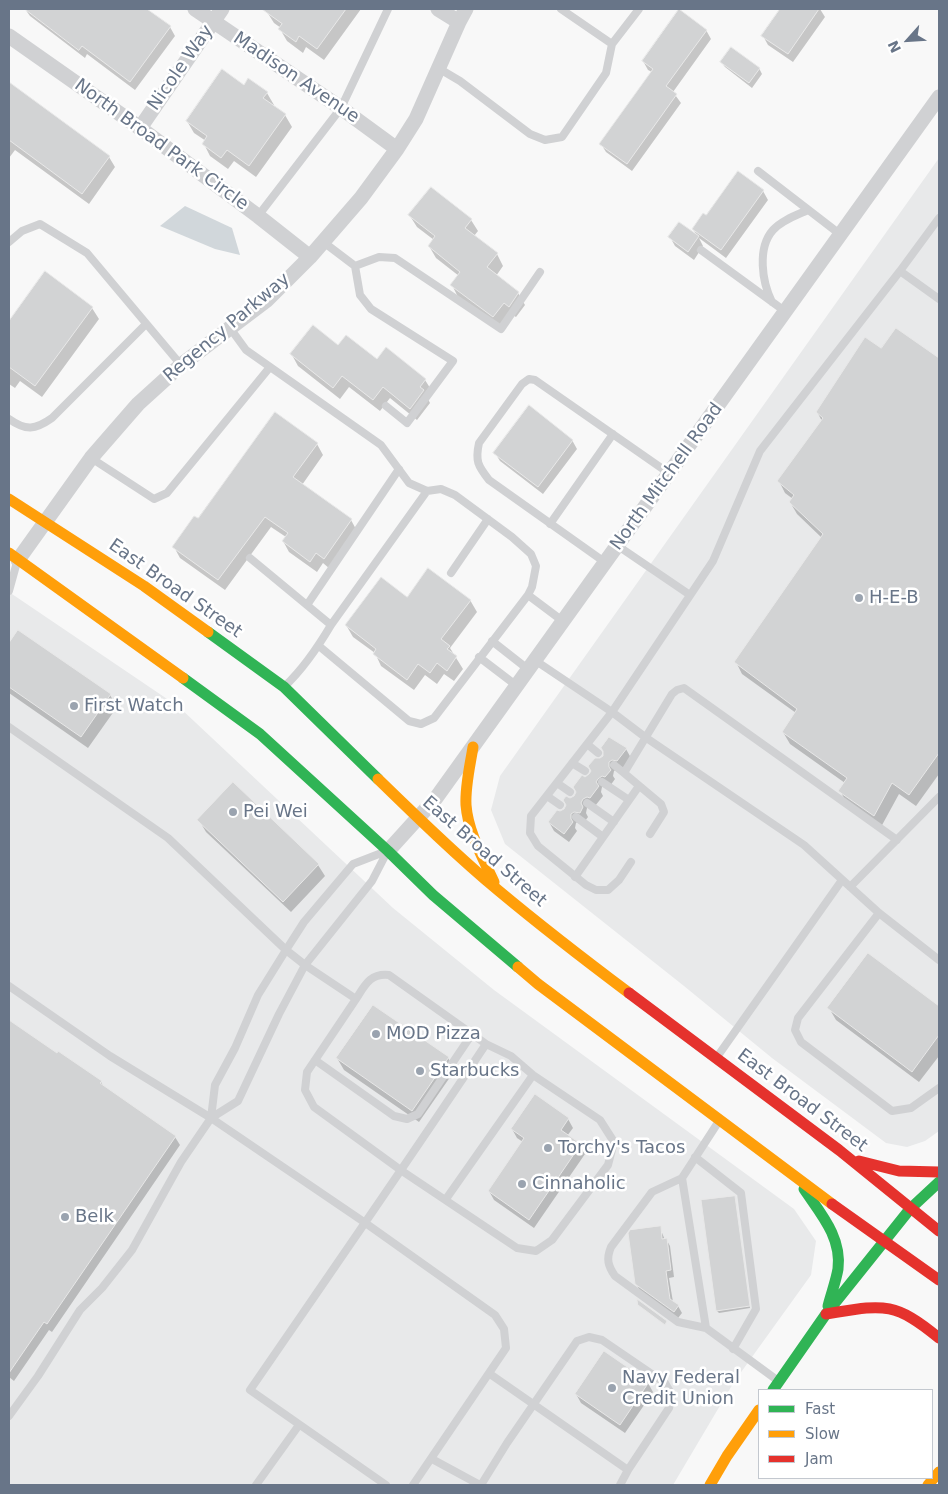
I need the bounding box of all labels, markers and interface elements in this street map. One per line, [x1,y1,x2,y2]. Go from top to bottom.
north arrow [883,15,933,65]
street label: Nicole Way [144,21,218,115]
street label: Madison Avenue [229,28,363,128]
text: N [885,38,904,55]
street label: North Broad Park Circle [70,75,252,215]
street label: Regency Parkway [159,269,295,387]
street label: North Mitchell Road [606,399,728,555]
street label: East Broad Street [104,535,246,643]
place label: H-E-B [869,587,919,609]
marker: H-E-B [853,592,865,604]
place label: First Watch [84,695,184,717]
marker: First Watch [68,700,80,712]
street label: East Broad Street [417,792,551,912]
place label: Pei Wei [243,801,308,823]
marker: Pei Wei [227,806,239,818]
place label: MOD Pizza [386,1023,481,1045]
marker: MOD Pizza [370,1028,382,1040]
street label: East Broad Street [732,1045,872,1157]
place label: Starbucks [430,1060,519,1082]
marker: Starbucks [414,1065,426,1077]
place label: Torchy's Tacos [558,1137,685,1159]
marker: Torchy's Tacos [542,1142,554,1154]
place label: Cinnaholic [532,1173,626,1195]
marker: Cinnaholic [516,1178,528,1190]
place label: Belk [75,1206,114,1228]
marker: Belk [59,1211,71,1223]
place label: Navy Federal Credit Union [622,1367,740,1410]
marker: Navy Federal Credit Union [606,1382,618,1394]
legend [758,1389,933,1479]
text: Fast [805,1400,835,1418]
text: Slow [805,1425,840,1443]
text: Jam [805,1450,833,1468]

